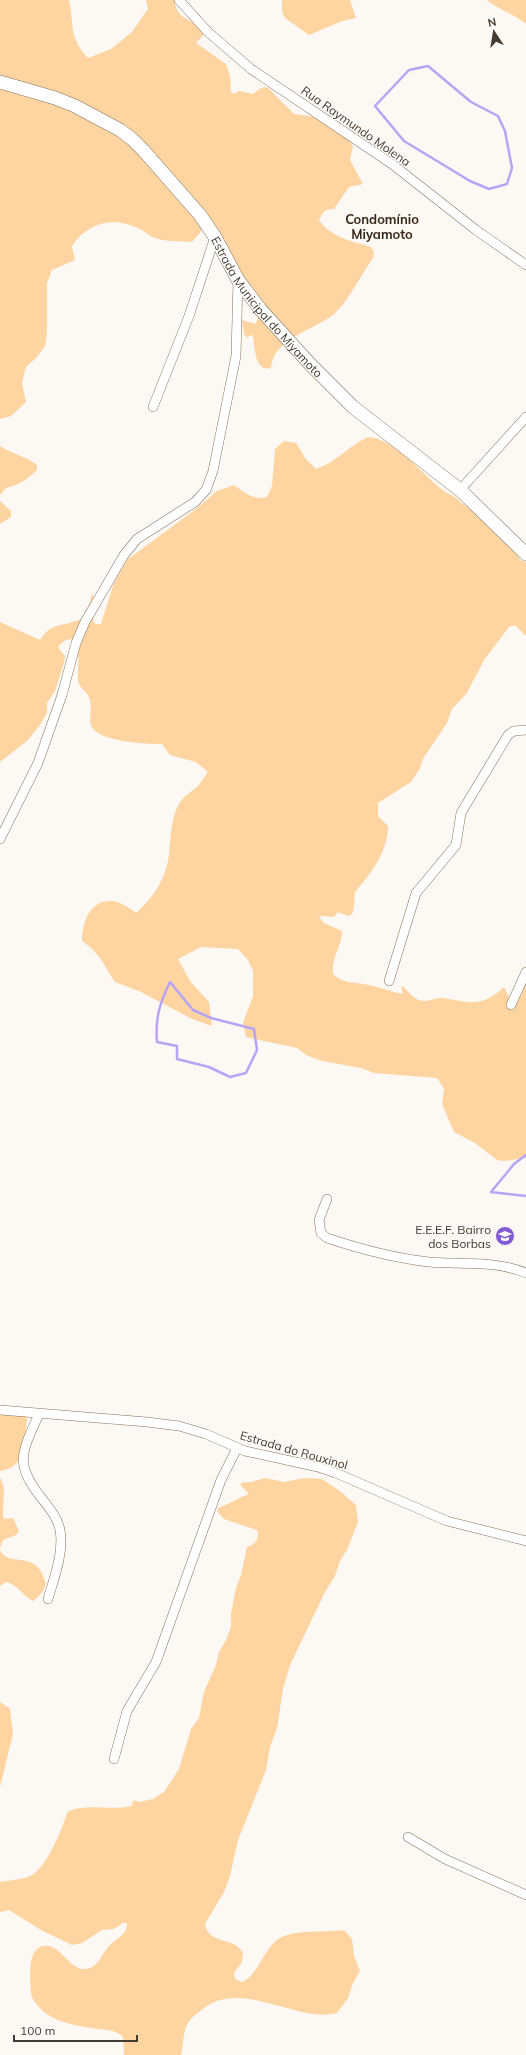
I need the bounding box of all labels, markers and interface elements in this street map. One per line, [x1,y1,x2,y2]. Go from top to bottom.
north arrow [474,12,514,52]
text: N [486,15,497,30]
street label: Rua Raymundo Molena [299,83,413,169]
district label: Condomínio Miyamoto [345,211,419,243]
street label: Estrada Municipal do Miyamoto [208,234,326,380]
place label: E.E.E.F. Bairro dos Borbas [415,1222,491,1251]
school or university icon: E.E.E.F. Bairro dos Borbas [494,1225,516,1247]
street label: Estrada do Rouxinol [238,1427,350,1473]
scale bar [14,2017,137,2043]
text: 100 m [20,2023,55,2038]

